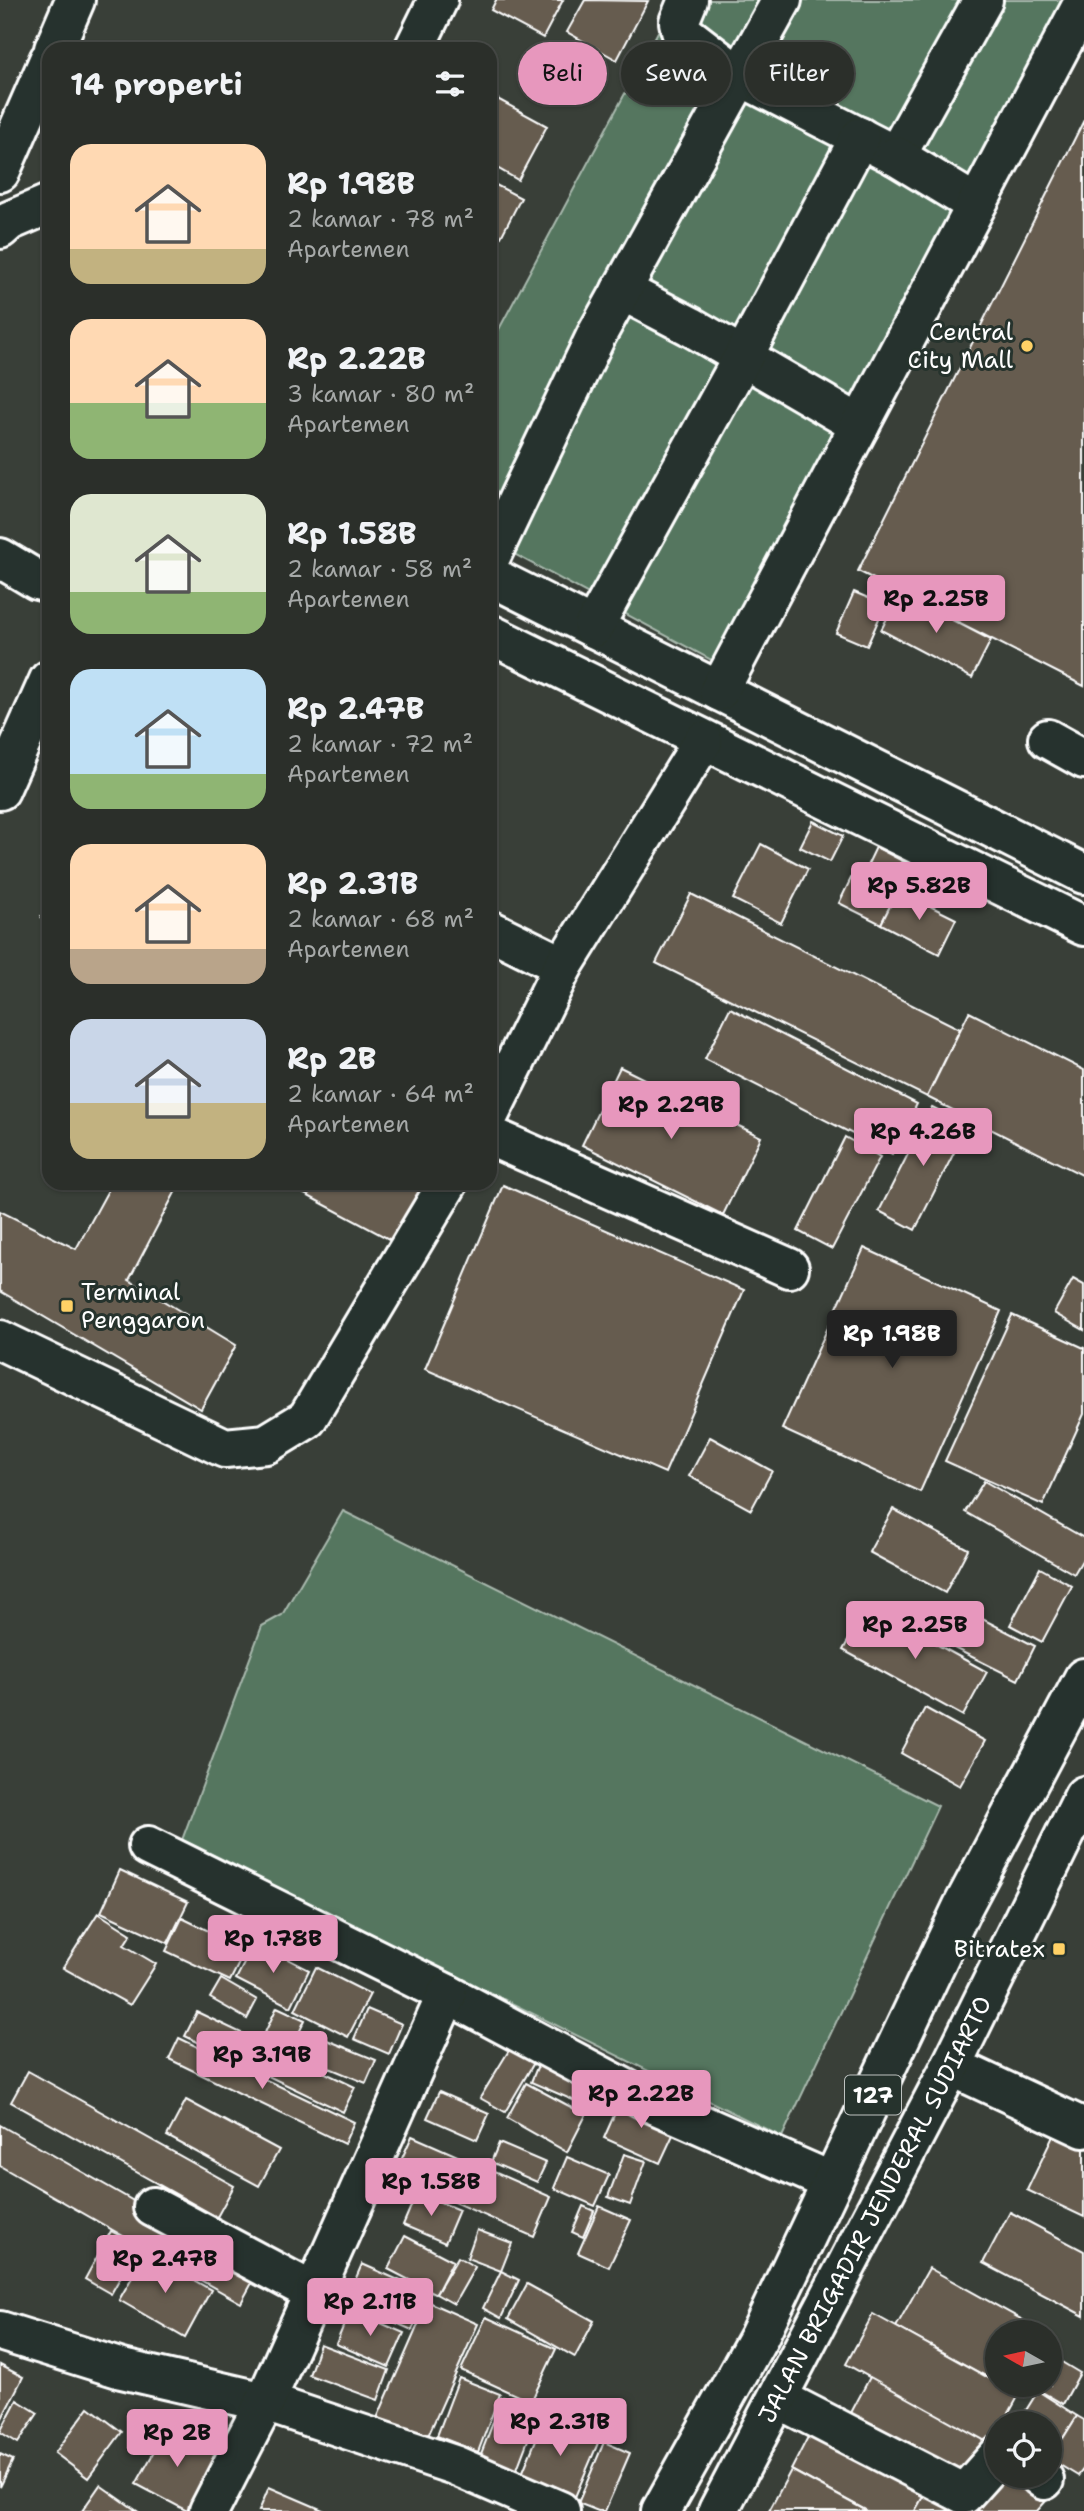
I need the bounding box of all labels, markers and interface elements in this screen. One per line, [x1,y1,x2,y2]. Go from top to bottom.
chip: Beli [518,42,607,105]
chip: Sewa [621,42,731,105]
chip: Filter [745,42,854,105]
text: 14 properti [70,64,243,105]
icon: filters [431,65,469,103]
text: Rp 1.98B [287,163,415,204]
icon: home [126,172,210,256]
text: 2 kamar · 78 m² [287,204,474,234]
text: Apartemen [287,234,410,264]
place label: Central City Mall [908,316,1014,376]
text: Rp 2.22B [287,338,426,379]
marker: Central City Mall [1019,338,1035,354]
icon: home [126,347,210,431]
text: 3 kamar · 80 m² [287,379,474,409]
text: Apartemen [287,409,410,439]
text: Rp 1.58B [287,513,417,554]
icon: home [126,522,210,606]
text: 2 kamar · 58 m² [287,554,472,584]
pin: Rp 2.25B [864,576,1008,635]
text: Rp 2.25B [883,583,989,613]
text: Apartemen [287,584,410,614]
text: Rp 2.47B [287,688,424,729]
icon: home [126,697,210,781]
text: 2 kamar · 72 m² [287,729,473,759]
text: Apartemen [287,759,410,789]
pin: Rp 5.82B [847,862,991,922]
text: Rp 2.31B [287,863,418,904]
text: Rp 5.82B [867,870,971,900]
icon: home [126,872,210,956]
text: 2 kamar · 68 m² [287,904,474,934]
text: Apartemen [287,934,410,964]
text: Rp 2B [287,1038,376,1079]
icon: home [126,1047,210,1131]
text: 2 kamar · 64 m² [287,1079,474,1109]
pin: Rp 2.29B [599,1082,743,1141]
text: Rp 2.29B [618,1089,724,1119]
pin: Rp 4.26B [851,1108,995,1168]
text: Apartemen [287,1109,410,1139]
text: Rp 4.26B [870,1116,976,1146]
place label: Terminal Penggaron [81,1276,205,1336]
marker: Terminal Penggaron [59,1298,75,1314]
pin: Rp 1.98B [820,1310,964,1370]
text: Rp 1.98B [843,1318,941,1348]
pin: Rp 2.25B [843,1602,987,1661]
text: Rp 2.25B [862,1609,968,1639]
pin: Rp 1.78B [201,1916,345,1975]
text: Rp 1.78B [224,1923,322,1953]
place label: Bitratex [954,1933,1045,1965]
marker: Bitratex [1051,1941,1067,1957]
street label: JALAN BRIGADIR JENDERAL SUDIARTO [751,1991,999,2428]
pin: Rp 3.19B [190,2032,334,2091]
text: Rp 3.19B [212,2039,312,2069]
pin: Rp 2.22B [569,2070,713,2130]
road number: 127 [845,2076,901,2114]
text: Rp 2.22B [588,2078,694,2108]
pin: Rp 1.58B [359,2158,503,2218]
text: Rp 1.58B [381,2166,481,2196]
pin: Rp 2.47B [93,2236,237,2295]
text: Rp 2.47B [112,2243,218,2273]
pin: Rp 2.11B [298,2278,442,2338]
text: Rp 2.11B [323,2286,417,2316]
north arrow [985,2320,1062,2398]
map controls [985,2320,1062,2488]
pin: Rp 2.31B [488,2398,632,2458]
text: Rp 2.31B [510,2406,610,2436]
pin: Rp 2B [128,2410,226,2469]
button: locate [985,2411,1062,2488]
text: Rp 2B [143,2417,211,2447]

